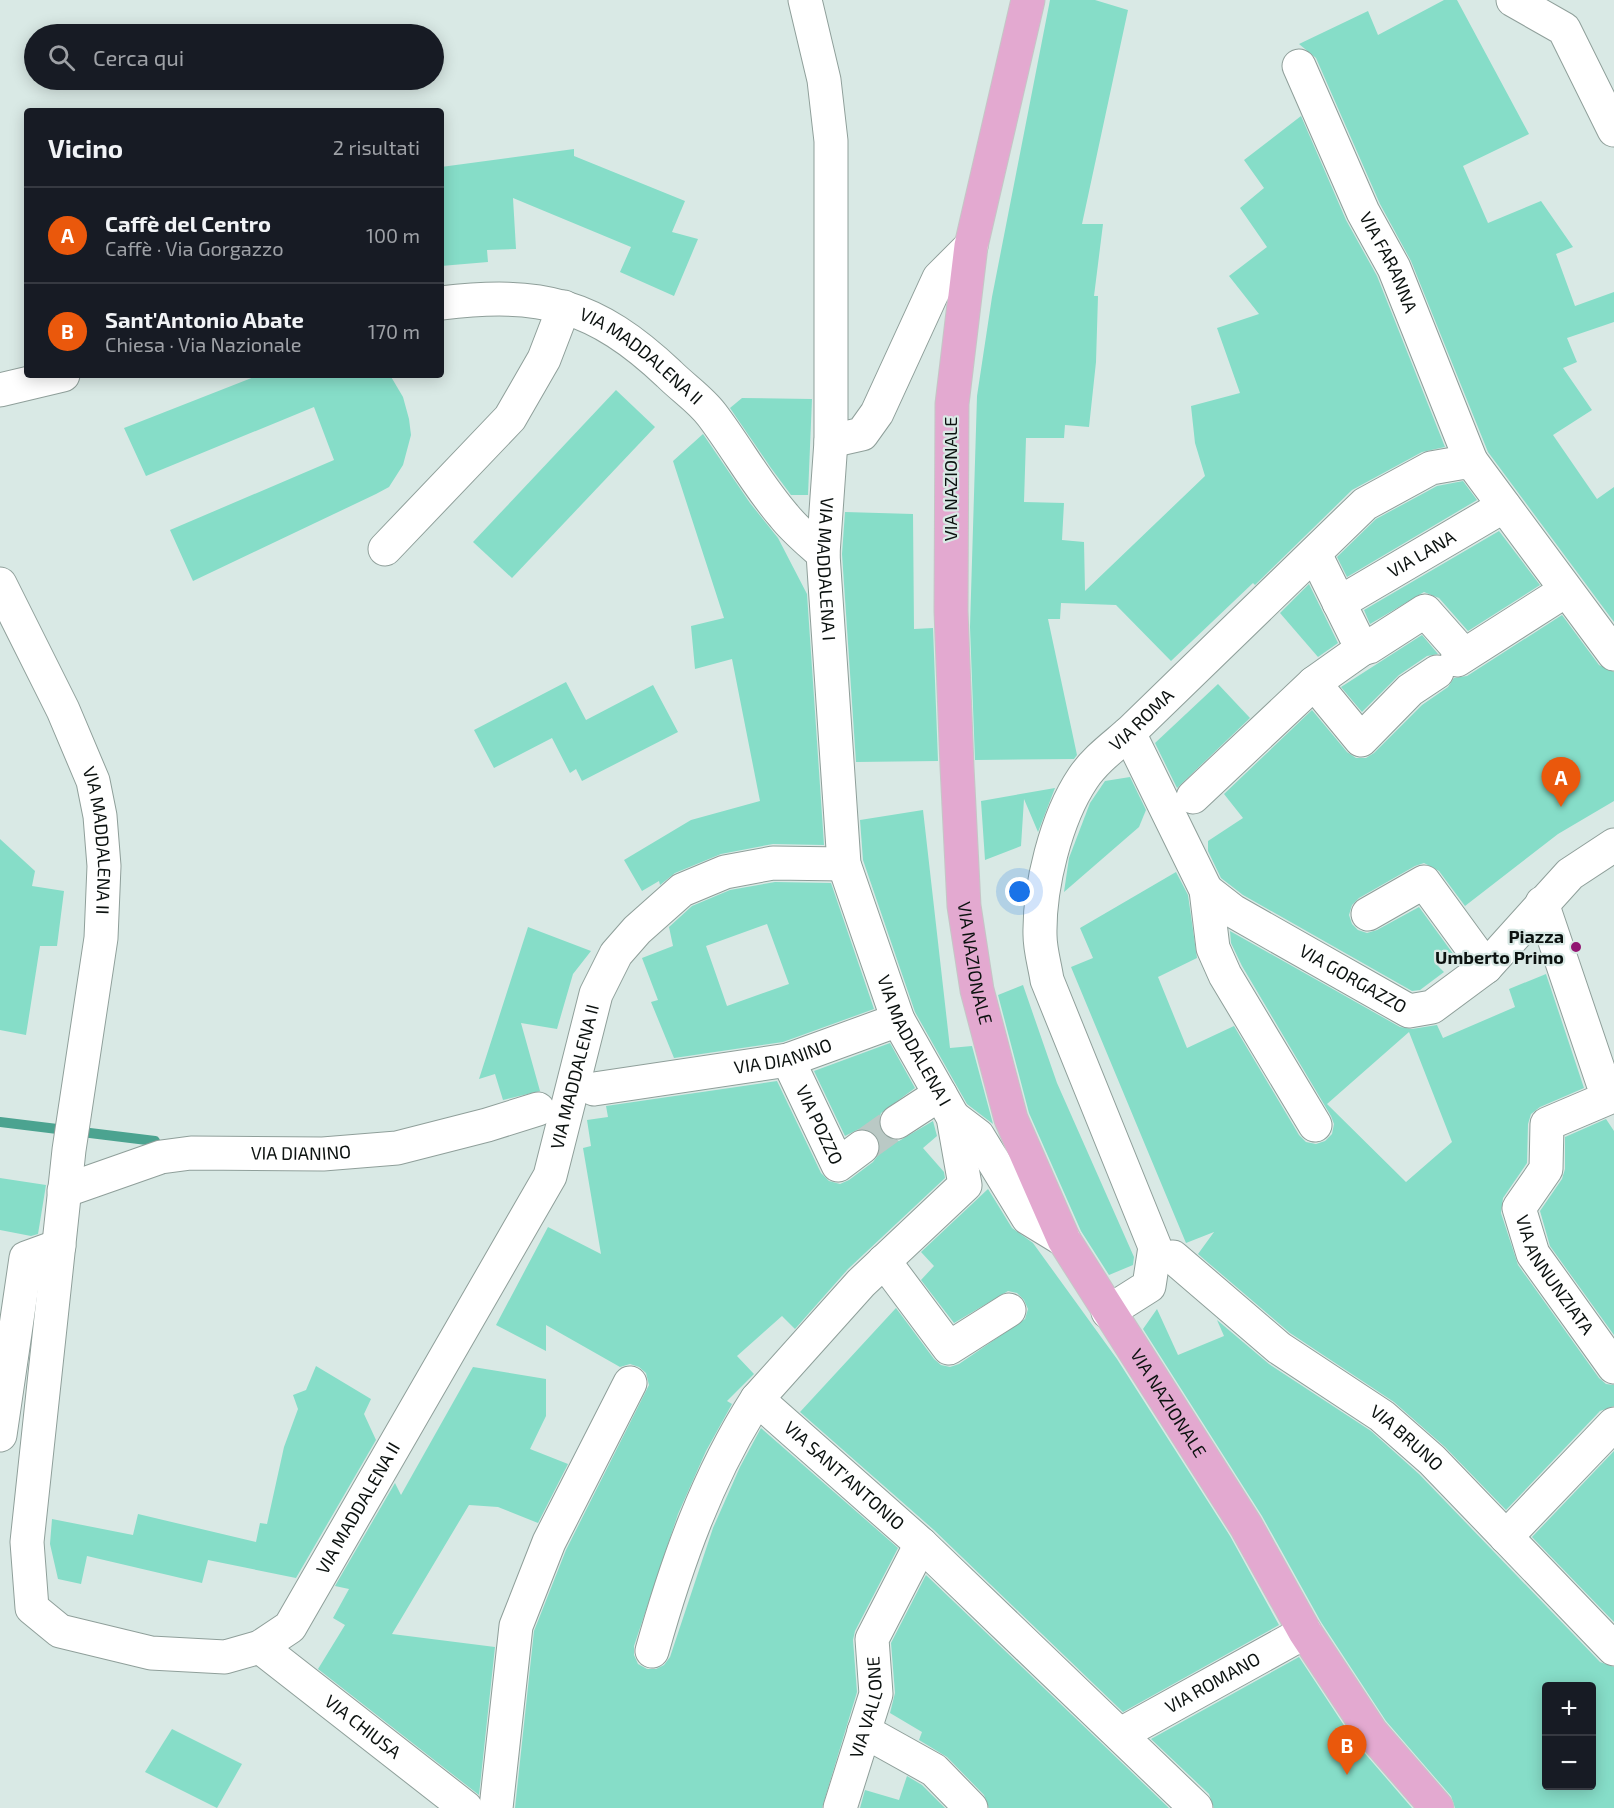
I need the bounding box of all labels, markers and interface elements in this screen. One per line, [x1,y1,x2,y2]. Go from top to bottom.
search box [24,24,444,90]
icon: search [45,41,78,74]
text: Cerca qui [93,44,184,70]
text: Vicino [48,132,123,163]
text: 2 risultati [333,135,420,159]
street label: VIA FARANNA [1355,208,1423,316]
text: Caffè del Centro [105,210,271,236]
text: A [61,223,74,247]
text: 100 m [366,223,420,247]
text: Caffè · Via Gorgazzo [105,236,284,260]
street label: VIA MADDALENA II [577,302,708,409]
text: Sant'Antonio Abate [105,306,304,332]
text: B [61,319,74,343]
text: 170 m [368,319,420,343]
text: Chiesa · Via Nazionale [105,332,301,356]
street label: VIA NAZIONALE [939,417,961,541]
street label: VIA MADDALENA I [813,496,841,642]
street label: VIA LANA [1383,525,1460,582]
street label: VIA ROMA [1104,683,1178,755]
pin: A [1542,758,1580,807]
street label: VIA MADDALENA II [78,763,116,915]
your location [1005,877,1034,906]
street label: VIA NAZIONALE [953,900,998,1027]
place label: Piazza Umberto Primo [1435,925,1564,968]
street label: VIA GORGAZZO [1296,939,1411,1017]
marker: Piazza Umberto Primo [1569,940,1583,954]
street label: VIA MADDALENA I [873,972,956,1110]
street label: VIA MADDALENA II [545,1002,603,1151]
street label: VIA DIANINO [732,1033,835,1078]
street label: VIA POZZO [792,1081,848,1168]
street label: VIA DIANINO [251,1140,352,1164]
street label: VIA ANNUNZIATA [1512,1212,1600,1339]
street label: VIA NAZIONALE [1126,1344,1211,1461]
street label: VIA BRUNO [1367,1399,1448,1475]
street label: VIA SANT'ANTONIO [780,1416,909,1534]
street label: VIA MADDALENA II [311,1438,404,1578]
street label: VIA ROMANO [1161,1647,1264,1717]
street label: VIA VALLONE [844,1656,886,1761]
map controls [1542,1682,1596,1790]
button: + [1542,1682,1596,1736]
street label: VIA CHIUSA [321,1690,406,1763]
pin: B [1328,1726,1366,1775]
button: − [1542,1736,1596,1790]

